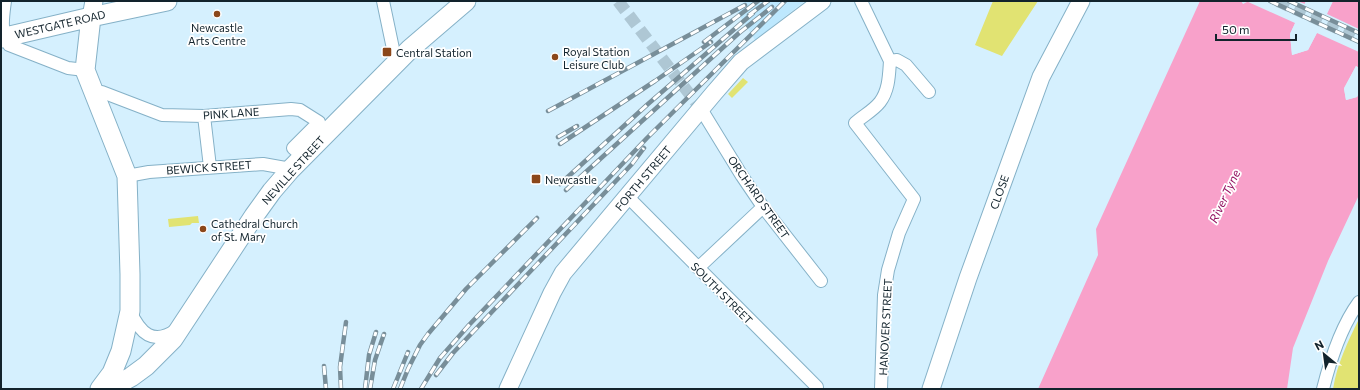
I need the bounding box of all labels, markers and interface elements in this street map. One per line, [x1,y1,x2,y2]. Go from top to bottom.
street label: WESTGATE ROAD [13,7,107,41]
marker: Newcastle Arts Centre [212,9,222,19]
scale bar [1216,16,1296,42]
place label: Newcastle Arts Centre [188,21,246,47]
text: 50 m [1222,22,1250,36]
place label: Royal Station Leisure Club [563,45,629,71]
marker: Central Station [381,46,393,58]
place label: Central Station [396,46,472,59]
marker: Royal Station Leisure Club [550,52,560,62]
street label: PINK LANE [202,105,260,121]
street label: NEVILLE STREET [259,133,327,207]
street label: FORTH STREET [612,143,674,213]
street label: ORCHARD STREET [726,153,792,241]
street label: BEWICK STREET [166,158,252,176]
water label: River Tyne [1206,167,1243,225]
marker: Newcastle [530,173,542,185]
place label: Newcastle [545,173,597,186]
street label: CLOSE [987,173,1011,211]
place label: Cathedral Church of St. Mary [211,217,298,243]
marker: Cathedral Church of St. Mary [198,224,208,234]
street label: SOUTH STREET [689,260,755,326]
street label: HANOVER STREET [876,278,894,376]
north arrow [1304,334,1344,374]
text: N [1312,337,1326,353]

